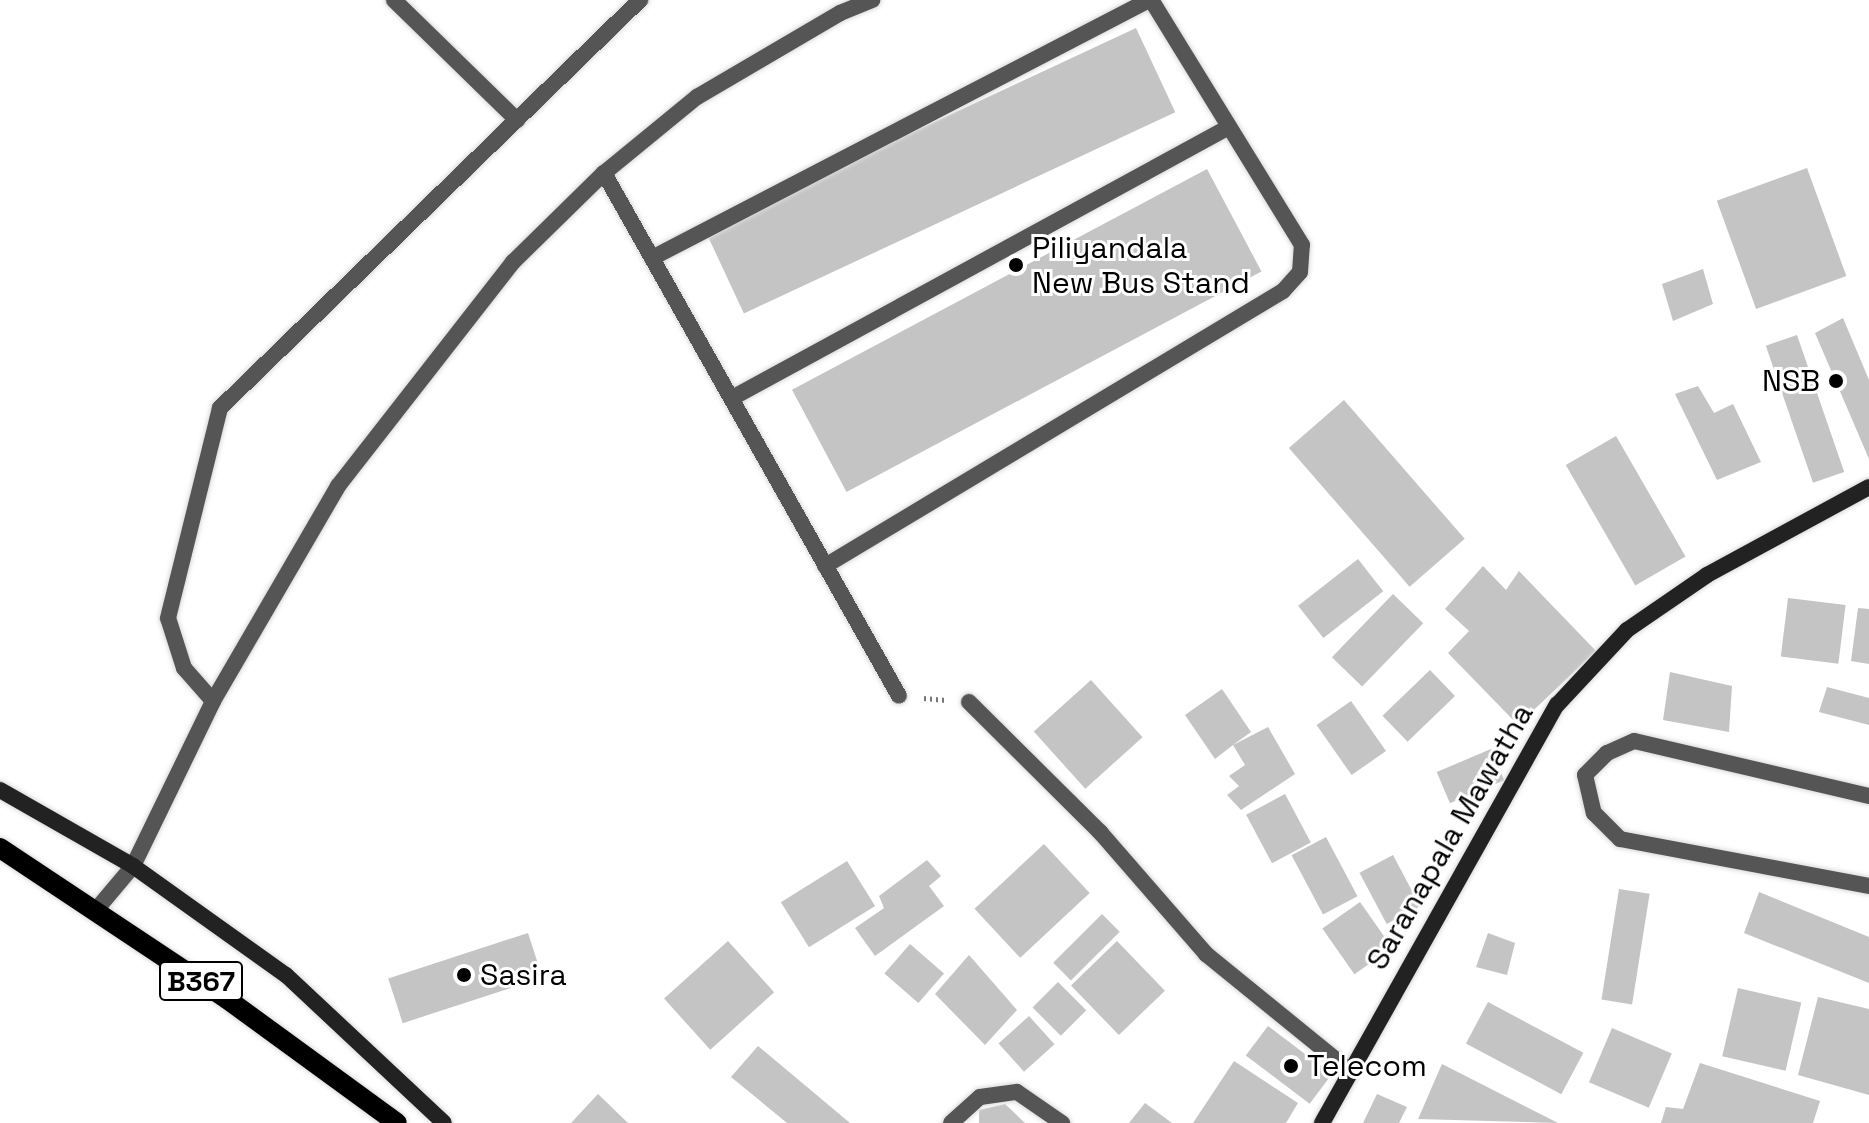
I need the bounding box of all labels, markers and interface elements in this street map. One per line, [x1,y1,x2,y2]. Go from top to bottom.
place label: Piliyandala New Bus Stand [1032,230,1250,300]
marker: Piliyandala New Bus Stand [1007,256,1025,274]
place label: NSB [1762,363,1820,399]
marker: NSB [1827,372,1845,390]
street label: Saranapala Mawatha [1359,698,1541,976]
road number: B367 [159,957,243,1005]
place label: Sasira [480,957,567,993]
marker: Sasira [455,966,473,984]
place label: Telecom [1307,1048,1427,1084]
marker: Telecom [1282,1057,1300,1075]

